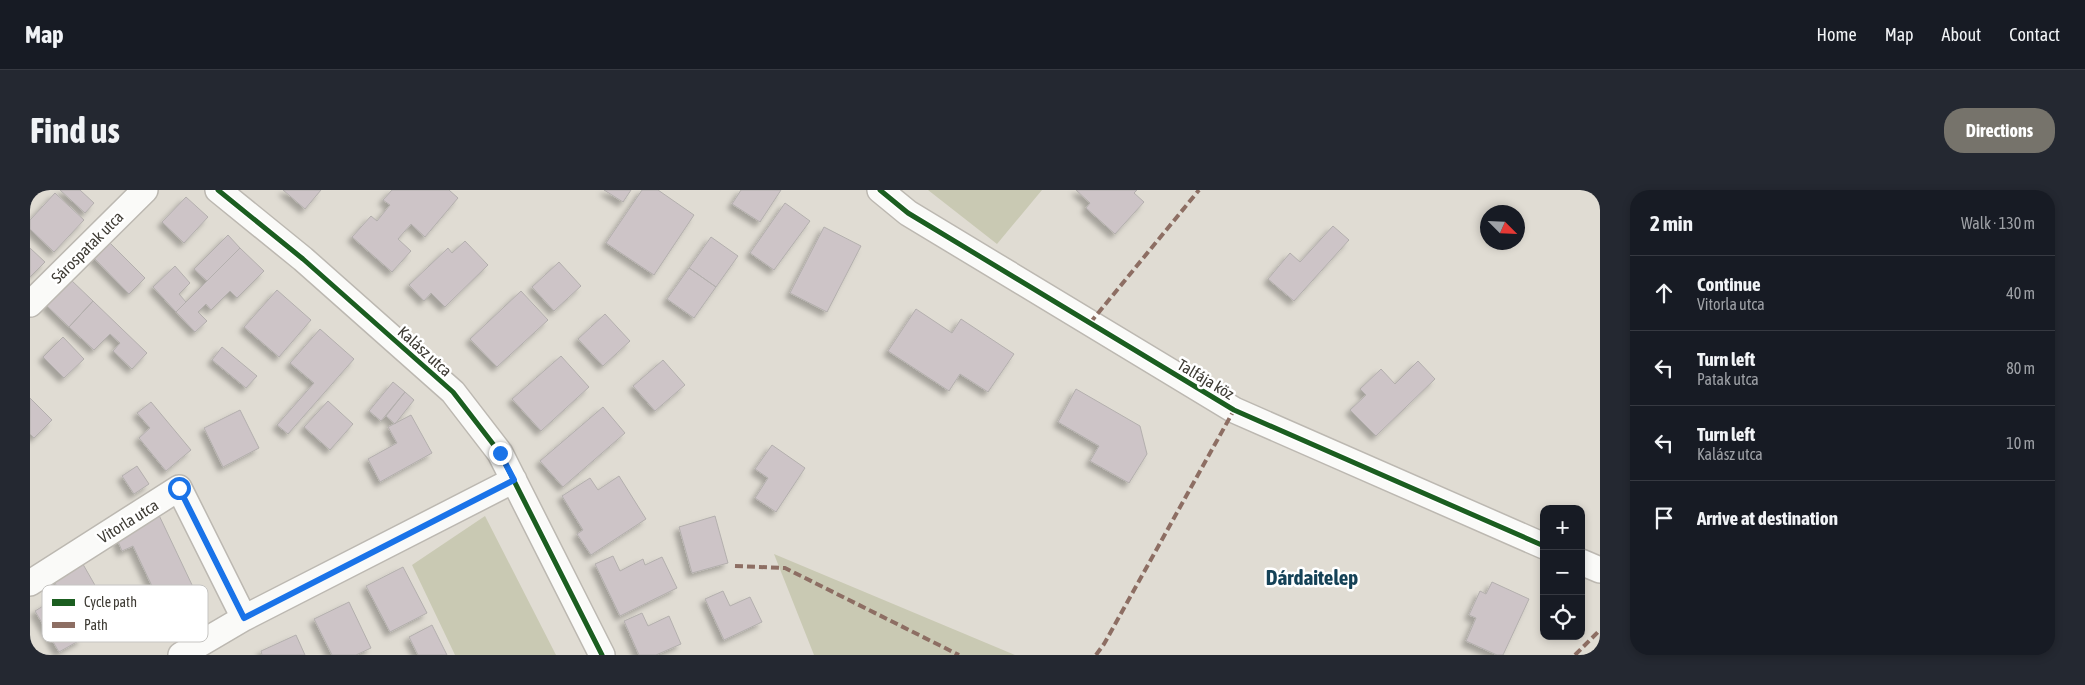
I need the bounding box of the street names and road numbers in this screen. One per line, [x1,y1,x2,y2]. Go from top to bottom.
street label: Sárospatak utca [47,207,127,287]
street label: Kalász utca [395,322,455,380]
street label: Talfája köz [1174,355,1238,404]
street label: Vitorla utca [95,495,161,547]

